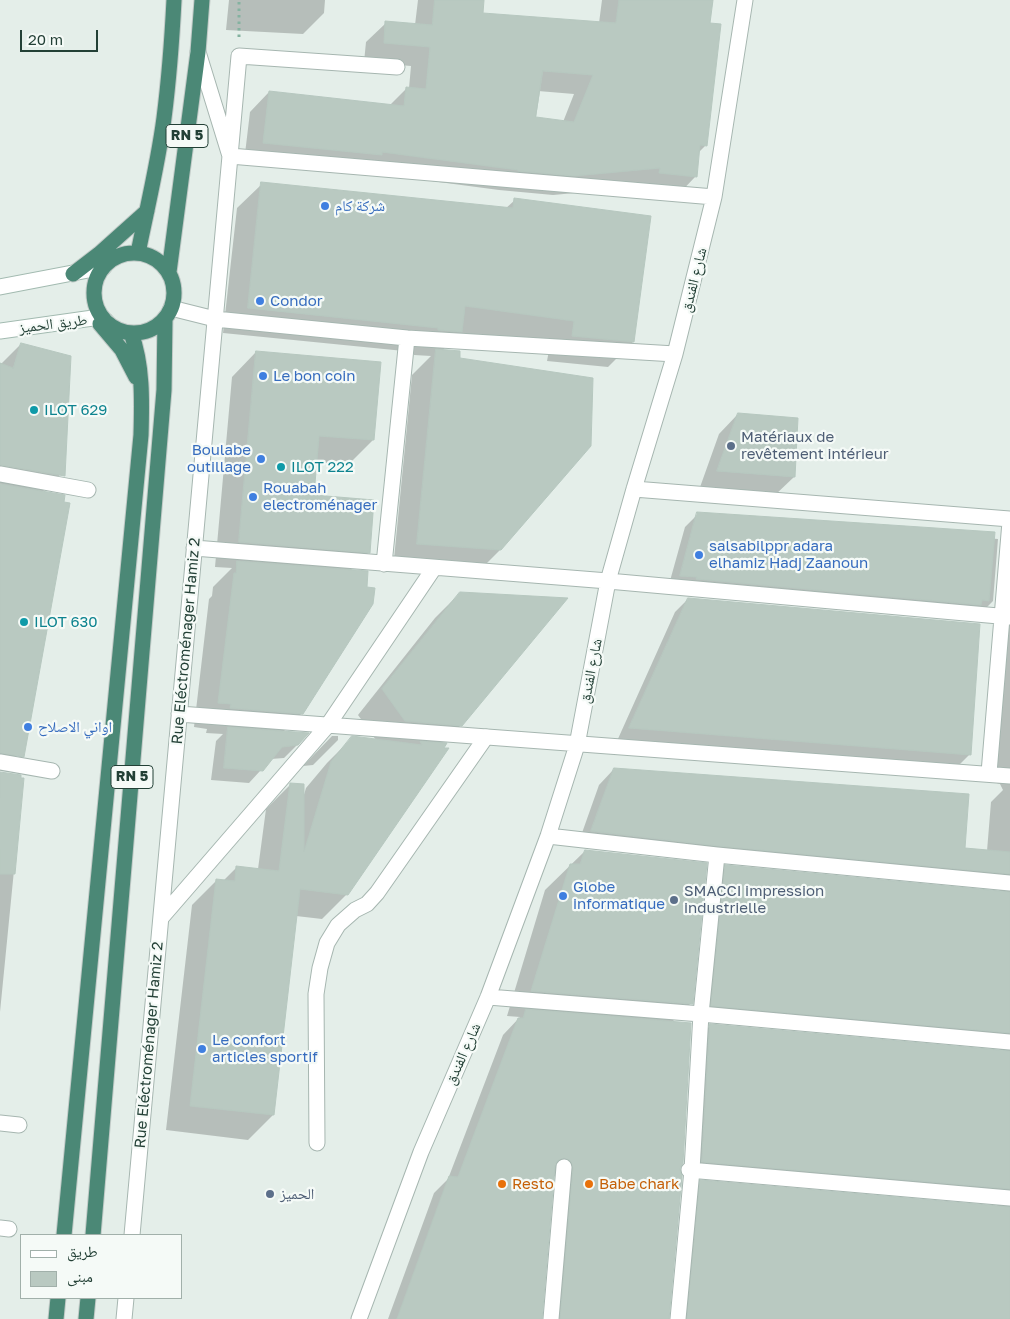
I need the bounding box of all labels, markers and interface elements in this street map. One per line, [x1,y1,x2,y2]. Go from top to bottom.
scale bar [22,20,100,52]
text: 20 m [28,30,63,48]
road number: RN 5 [166,124,208,148]
place label: شركة كام [335,197,385,215]
marker: شركة كام [319,200,331,212]
street label: شارع الفندق [677,246,711,314]
place label: Condor [270,292,322,310]
marker: Condor [254,295,266,307]
street label: طريق الحميز [18,311,88,337]
place label: Le bon coin [273,367,355,385]
marker: Le bon coin [257,370,269,382]
place label: ILOT 629 [44,401,107,419]
marker: ILOT 629 [28,404,40,416]
place label: Matériaux de revêtement intérieur [741,428,889,463]
marker: Matériaux de revêtement intérieur [725,440,737,452]
place label: Boulabe outillage [187,441,251,476]
marker: Boulabe outillage [255,453,267,465]
place label: ILOT 222 [291,458,354,476]
marker: ILOT 222 [275,461,287,473]
place label: Rouabah electroménager [263,479,377,514]
marker: Rouabah electroménager [247,491,259,503]
street label: Rue Eléctroménager Hamiz 2 [168,537,204,745]
place label: salsabilppr adara elhamiz Hadj Zaanoun [709,537,868,572]
marker: salsabilppr adara elhamiz Hadj Zaanoun [693,549,705,561]
place label: ILOT 630 [34,613,98,631]
marker: ILOT 630 [18,616,30,628]
street label: شارع الفندق [576,637,606,705]
place label: اواني الاصلاح [38,718,112,736]
marker: اواني الاصلاح [22,721,34,733]
road number: RN 5 [111,766,153,789]
place label: Globe informatique [573,878,665,913]
place label: SMACCI impression industrielle [684,882,824,917]
marker: Globe informatique [557,890,569,902]
marker: SMACCI impression industrielle [668,894,680,906]
street label: Rue Eléctroménager Hamiz 2 [131,941,167,1149]
street label: شارع الفندق [441,1020,485,1088]
place label: Le confort articles sportif [212,1031,318,1066]
marker: Le confort articles sportif [196,1043,208,1055]
place label: Resto [512,1175,554,1193]
place label: Babe chark [599,1175,679,1193]
marker: Resto [496,1178,508,1190]
marker: Babe chark [583,1178,595,1190]
place label: الحميز [280,1185,314,1203]
marker: الحميز [264,1188,276,1200]
legend [20,1234,182,1299]
text: طريق [67,1242,98,1260]
text: مبنى [67,1267,93,1285]

